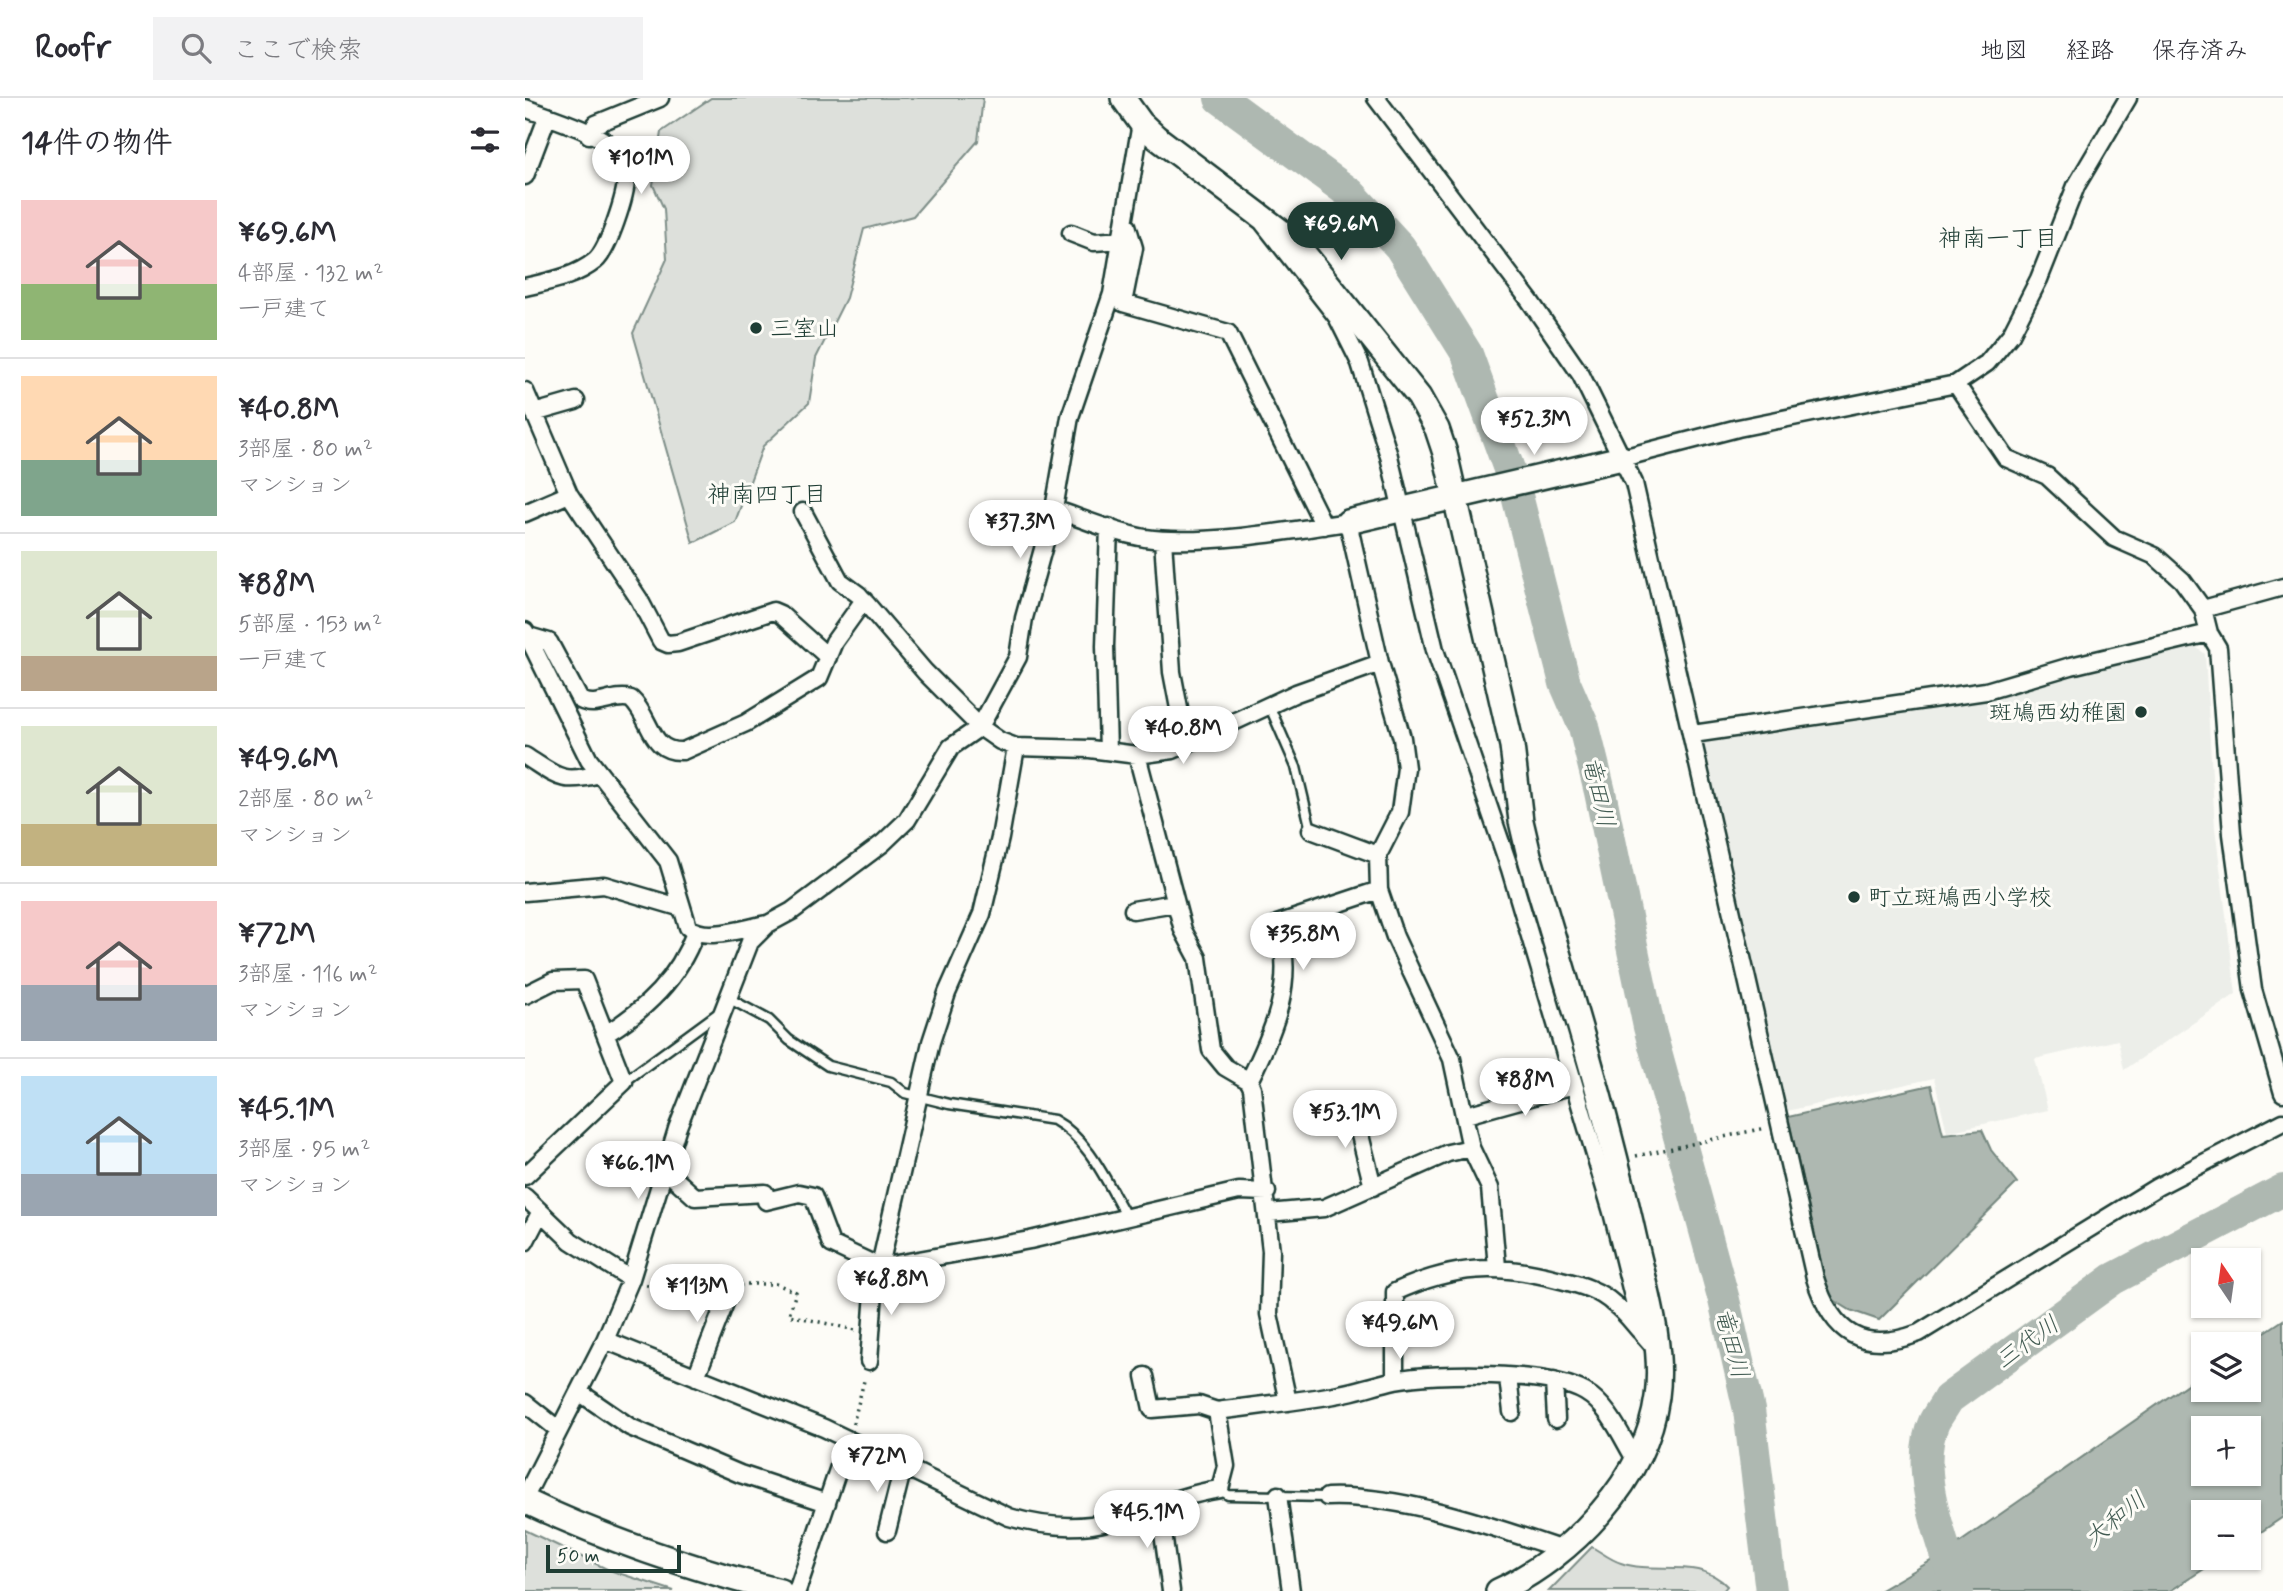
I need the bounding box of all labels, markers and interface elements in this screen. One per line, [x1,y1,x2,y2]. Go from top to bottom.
search box [153,17,643,80]
text: Roofr [35,26,111,70]
icon: search [177,29,215,67]
text: ここで検索 [233,34,363,68]
text: 地図 [1980,36,2028,67]
text: 経路 [2066,36,2114,67]
text: 保存済み [2152,36,2248,67]
icon: filters [466,121,504,159]
text: 14件の物件 [21,124,173,163]
pin: ¥101M [592,136,690,196]
text: ¥101M [608,144,674,174]
pin: ¥69.6M [1284,202,1398,262]
text: ¥69.6M [1303,210,1379,240]
text: ¥69.6M [238,214,336,253]
district label: 神南一丁目 [1938,224,2058,255]
icon: home [77,228,161,312]
text: 4部屋 · 132 m² [238,259,384,289]
text: 一戸建て [238,295,330,325]
place label: 三室山 [770,315,839,345]
marker: 三室山 [748,320,764,336]
text: ¥40.8M [238,390,339,429]
pin: ¥52.3M [1477,398,1591,457]
icon: home [77,404,161,488]
text: ¥52.3M [1497,405,1571,435]
text: 3部屋 · 80 m² [238,435,373,465]
text: マンション [238,471,352,501]
district label: 神南四丁目 [707,480,827,511]
pin: ¥37.3M [963,500,1077,560]
text: ¥37.3M [985,508,1055,538]
text: ¥88M [238,565,315,604]
icon: home [77,579,161,663]
text: 5部屋 · 153 m² [238,610,382,640]
text: 一戸建て [238,646,330,676]
place label: 斑鳩西幼稚園 [1989,699,2127,729]
marker: 斑鳩西幼稚園 [2133,704,2149,720]
pin: ¥40.8M [1126,706,1240,766]
text: ¥40.8M [1144,714,1222,744]
text: ¥49.6M [238,740,339,779]
icon: home [77,754,161,838]
water label: 竜田川 [1574,754,1621,831]
text: 2部屋 · 80 m² [238,785,374,815]
text: マンション [238,821,352,851]
place label: 町立斑鳩西小学校 [1868,884,2052,914]
marker: 町立斑鳩西小学校 [1846,889,1862,905]
pin: ¥35.8M [1246,912,1360,972]
text: ¥72M [238,915,316,954]
text: ¥35.8M [1266,920,1340,950]
icon: home [77,929,161,1013]
text: 3部屋 · 116 m² [238,960,378,990]
text: マンション [238,996,352,1026]
pin: ¥88M [1484,1058,1566,1118]
text: ¥88M [1495,1066,1555,1096]
text: ¥45.1M [238,1090,335,1129]
pin: ¥53.1M [1288,1090,1402,1150]
text: ¥53.1M [1309,1098,1381,1128]
icon: home [77,1104,161,1188]
text: 3部屋 · 95 m² [238,1135,370,1165]
pin: ¥66.1M [581,1142,695,1201]
text: ¥66.1M [601,1149,675,1179]
text: マンション [238,1171,352,1201]
north arrow [2191,1248,2261,1318]
map controls [2191,1248,2261,1570]
pin: ¥68.8M [834,1258,948,1317]
pin: ¥113M [648,1264,746,1324]
text: ¥68.8M [853,1265,929,1295]
text: ¥113M [666,1272,729,1302]
pin: ¥49.6M [1343,1302,1457,1361]
water label: 竜田川 [1706,1305,1755,1382]
text: ¥49.6M [1361,1309,1439,1339]
water label: 三代川 [1990,1310,2066,1377]
button: layers [2191,1332,2261,1402]
button: + [2191,1416,2261,1486]
pin: ¥72M [836,1434,918,1494]
text: ¥72M [847,1442,907,1472]
water label: 大和川 [2078,1485,2154,1555]
pin: ¥45.1M [1090,1490,1204,1550]
text: ¥45.1M [1110,1498,1184,1528]
button: − [2191,1500,2261,1570]
scale bar [546,1542,681,1574]
text: 50 m [557,1544,600,1569]

